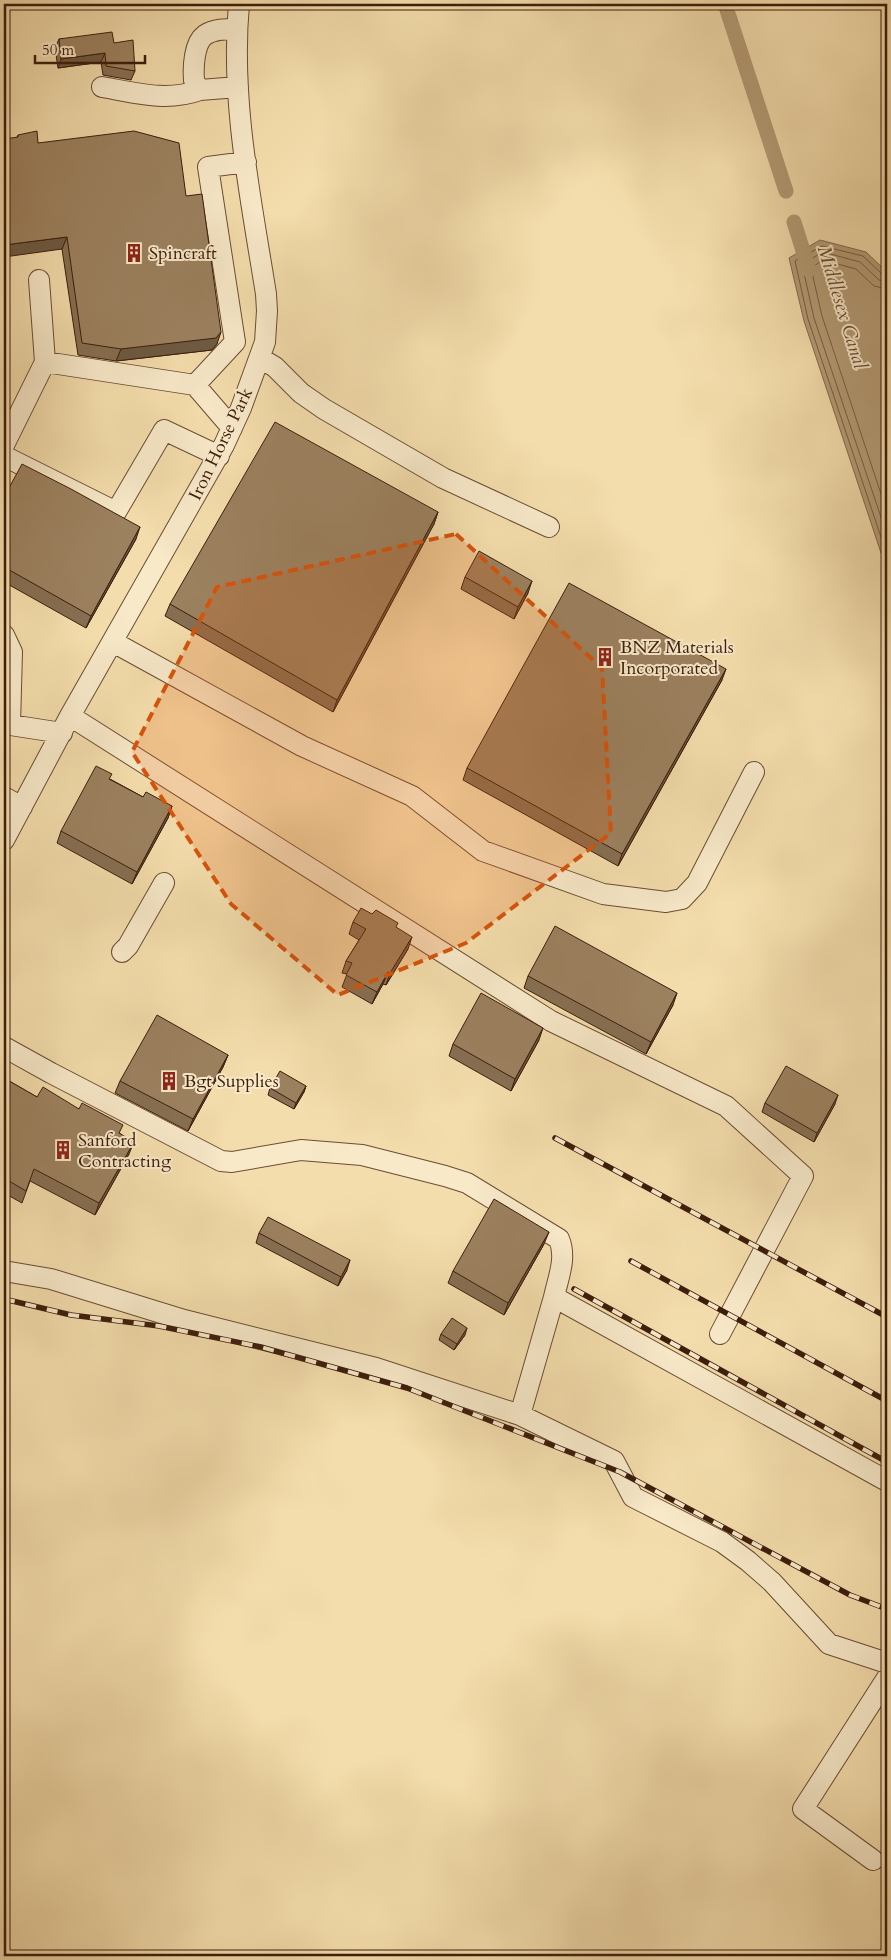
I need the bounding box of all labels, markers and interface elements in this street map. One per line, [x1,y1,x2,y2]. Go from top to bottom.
scale bar [35,32,145,64]
text: 50 m [42,40,74,60]
place label: Spincraft [149,241,217,266]
building icon: Spincraft [123,242,145,264]
water label: Middlesex Canal [811,242,873,373]
street label: Iron Horse Park [183,383,259,505]
place label: BNZ Materials Incorporated [620,635,734,681]
building icon: BNZ Materials Incorporated [594,646,616,668]
place label: Bgt Supplies [184,1069,279,1094]
building icon: Bgt Supplies [158,1070,180,1092]
place label: Sanford Contracting [78,1128,172,1174]
building icon: Sanford Contracting [52,1139,74,1161]

